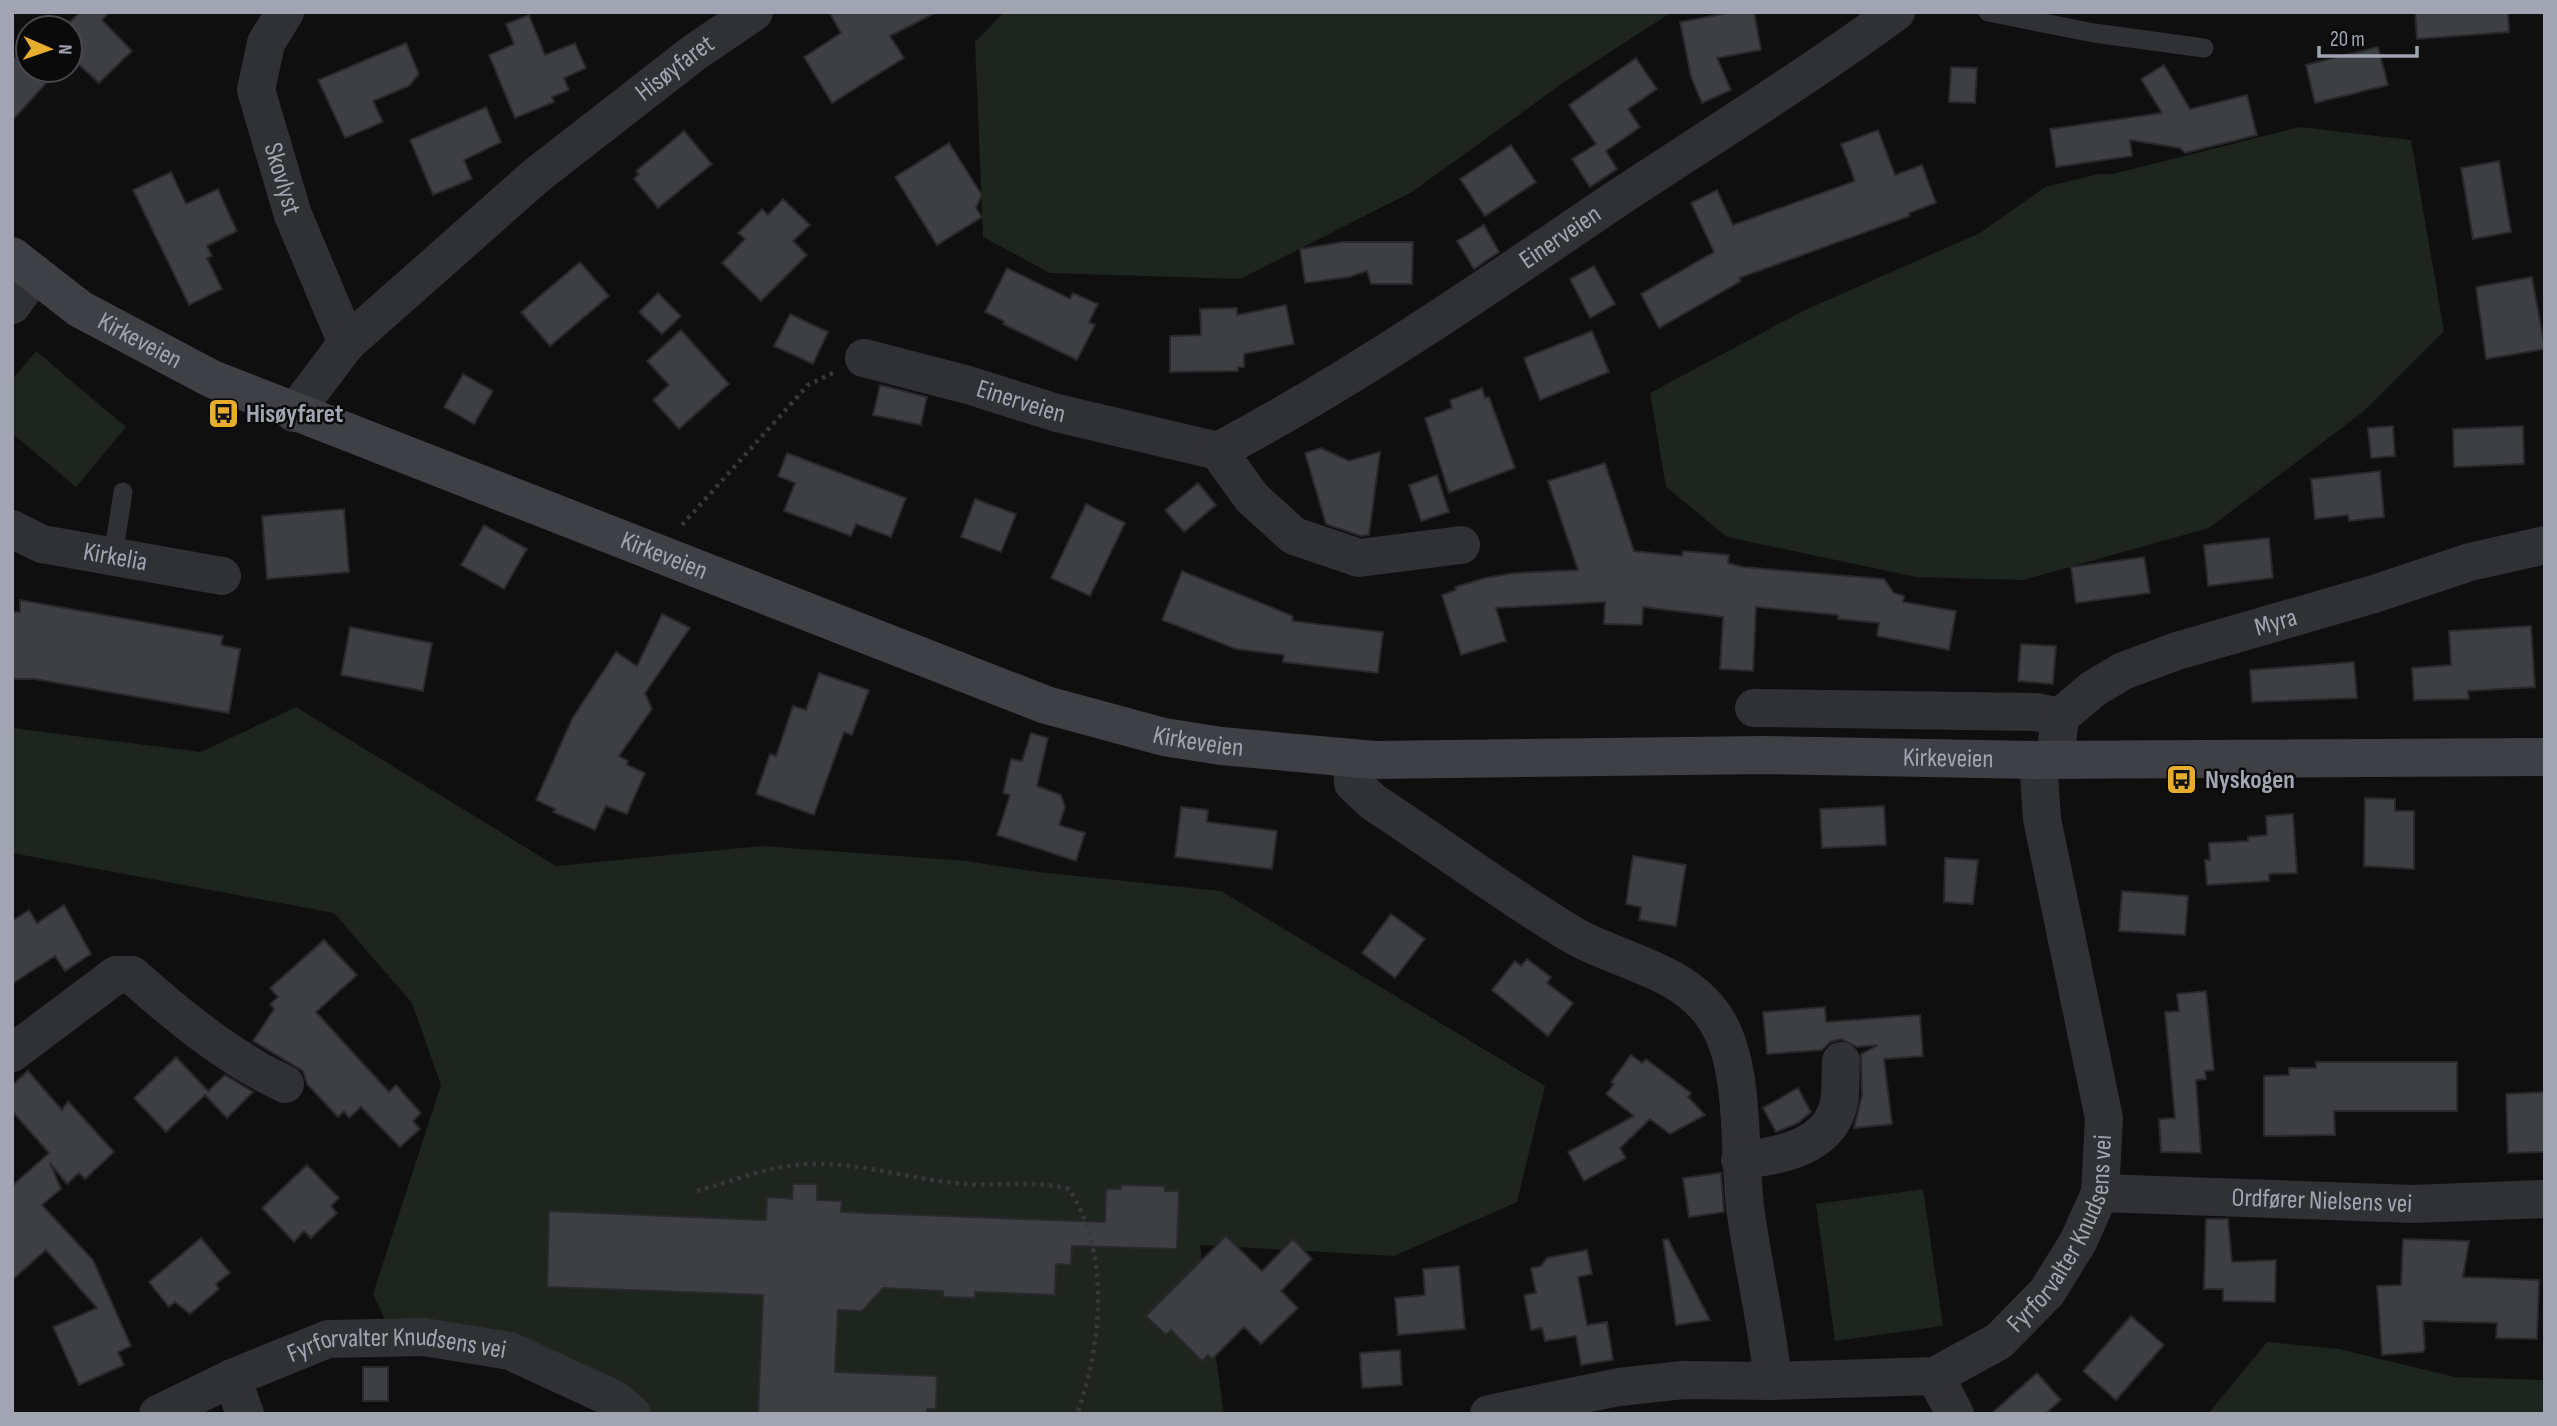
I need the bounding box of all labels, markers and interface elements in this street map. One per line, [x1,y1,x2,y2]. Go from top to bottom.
north arrow [14,14,84,84]
scale bar [2319,14,2417,58]
text: 20 m [2330,27,2365,52]
street label: Hisøyfaret [629,28,720,108]
text: N [53,44,76,55]
street label: Skovlyst [257,139,308,218]
street label: Einerveien [1514,199,1607,276]
street label: Kirkeveien [93,306,187,376]
street label: Einerveien [973,373,1068,430]
bus stop icon: Hisøyfaret [206,397,240,431]
place label: Hisøyfaret [246,399,344,430]
street label: Kirkeveien [616,525,712,587]
street label: Kirkelia [81,536,150,578]
street label: Myra [2251,602,2301,643]
street label: Kirkeveien [1150,719,1245,763]
street label: Kirkeveien [1903,742,1994,775]
bus stop icon: Nyskogen [2165,763,2199,797]
place label: Nyskogen [2205,765,2295,796]
street label: Fyrforvalter Knudsens vei [2001,1134,2119,1339]
street label: Ordfører Nielsens vei [2231,1182,2413,1219]
street label: Fyrforvalter Knudsens vei [283,1321,508,1369]

